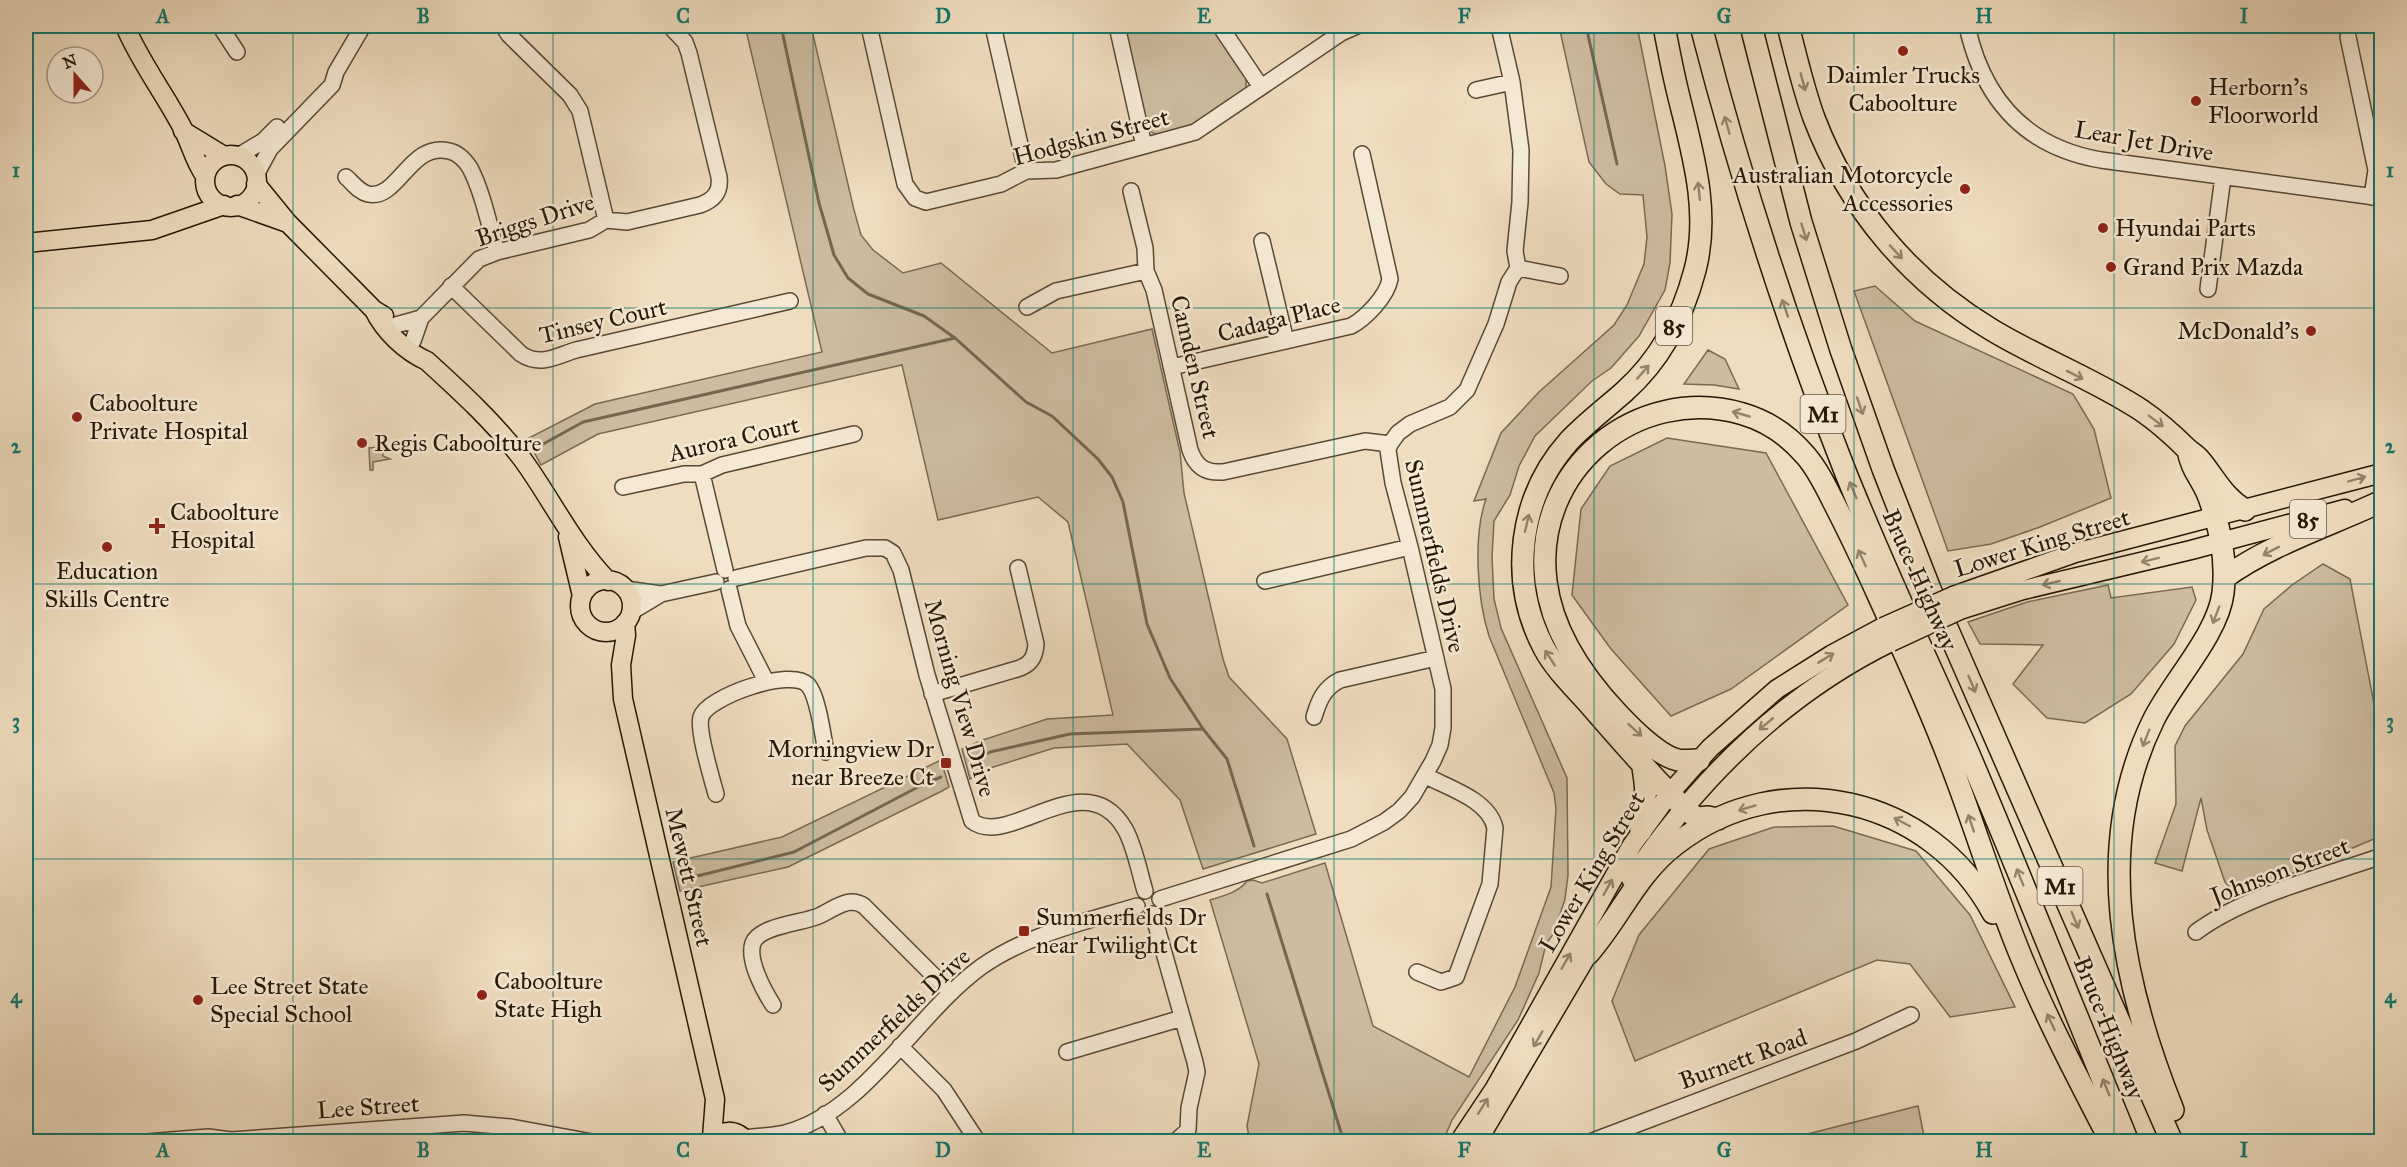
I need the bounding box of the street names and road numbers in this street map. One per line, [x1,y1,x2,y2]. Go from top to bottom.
street label: Hodgskin Street [1010,102,1173,172]
street label: Lear Jet Drive [2072,114,2216,168]
street label: Briggs Drive [472,187,598,253]
street label: Cadaga Place [1214,289,1344,349]
street label: Tinsey Court [536,292,670,350]
street label: Camden Street [1164,292,1226,442]
road number: 85 [1656,307,1692,345]
road number: M1 [1800,395,1846,433]
street label: Aurora Court [665,409,803,469]
street label: Summerfields Drive [1398,456,1472,656]
road number: 85 [2290,500,2326,538]
street label: Lower King Street [1951,502,2134,584]
street label: Bruce Highway [1876,505,1965,656]
street label: Morning View Drive [917,596,1003,800]
street label: Lower King Street [1532,786,1652,958]
street label: Mewett Street [658,805,720,950]
street label: Johnson Street [2203,831,2354,912]
road number: M1 [2038,867,2082,905]
street label: Summerfields Drive [812,942,976,1098]
street label: Bruce Highway [2067,952,2152,1104]
street label: Burnett Road [1675,1022,1811,1096]
street label: Lee Street [316,1088,421,1126]

